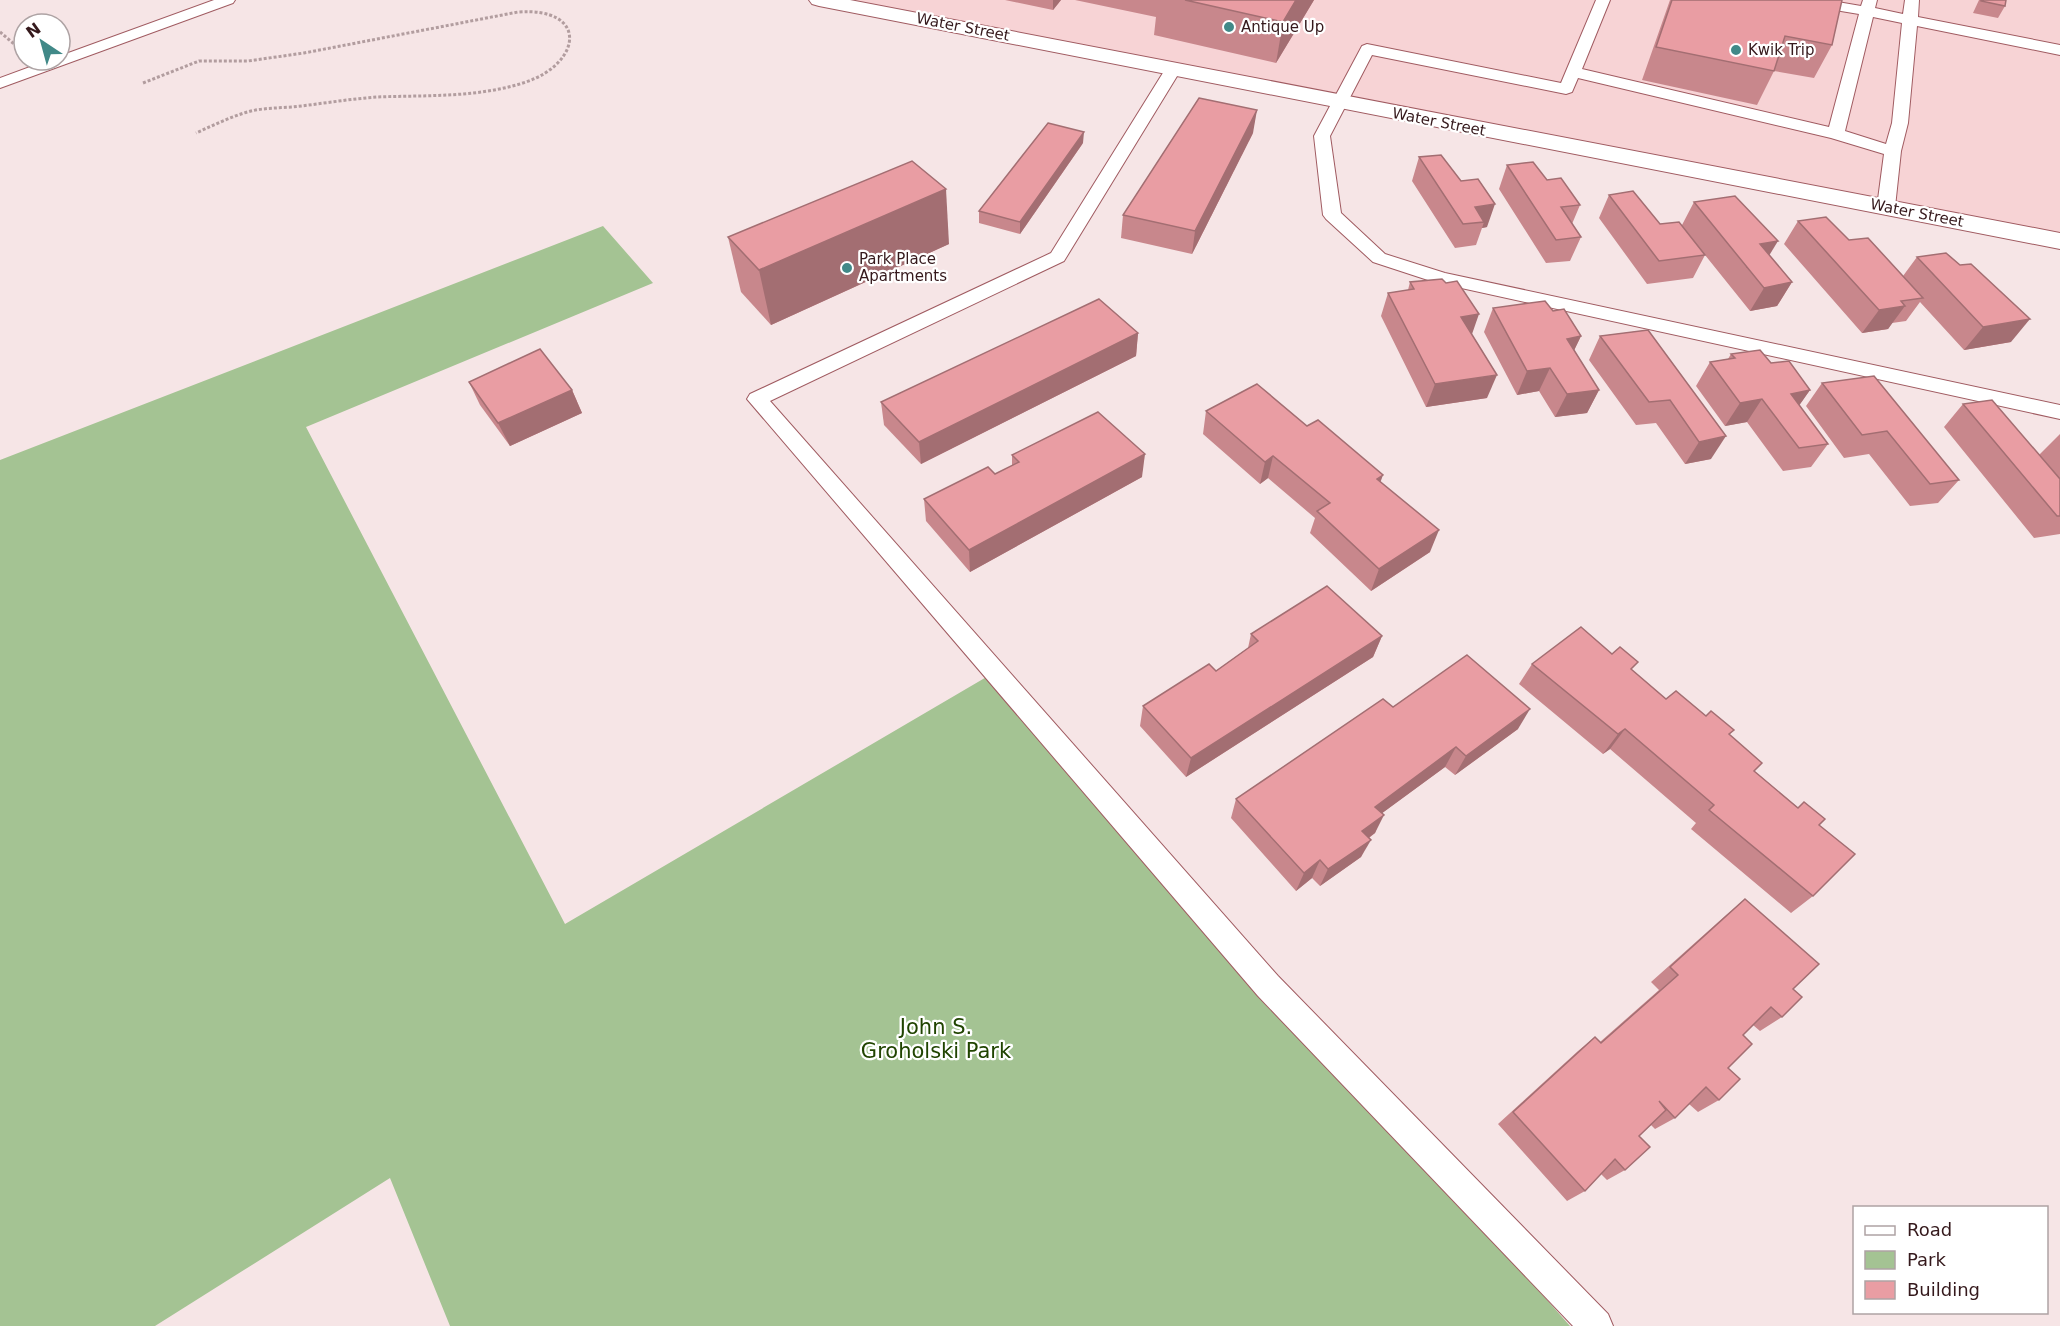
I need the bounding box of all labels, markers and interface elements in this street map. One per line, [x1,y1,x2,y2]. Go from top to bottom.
street label: Water Street [915,9,1011,45]
north arrow [12,12,72,72]
place label: Antique Up [1241,18,1324,36]
text: N [22,19,44,42]
marker: Antique Up [1222,20,1236,34]
place label: Kwik Trip [1748,41,1815,59]
marker: Kwik Trip [1729,43,1743,57]
street label: Water Street [1391,104,1487,140]
street label: Water Street [1869,195,1965,231]
place label: Park Place Apartments [859,250,947,285]
marker: Park Place Apartments [840,261,854,275]
park label: John S. Groholski Park [861,1015,1012,1063]
legend [1853,1206,2048,1314]
text: Road [1907,1219,1952,1240]
text: Park [1907,1249,1946,1270]
text: Building [1907,1279,1980,1300]

